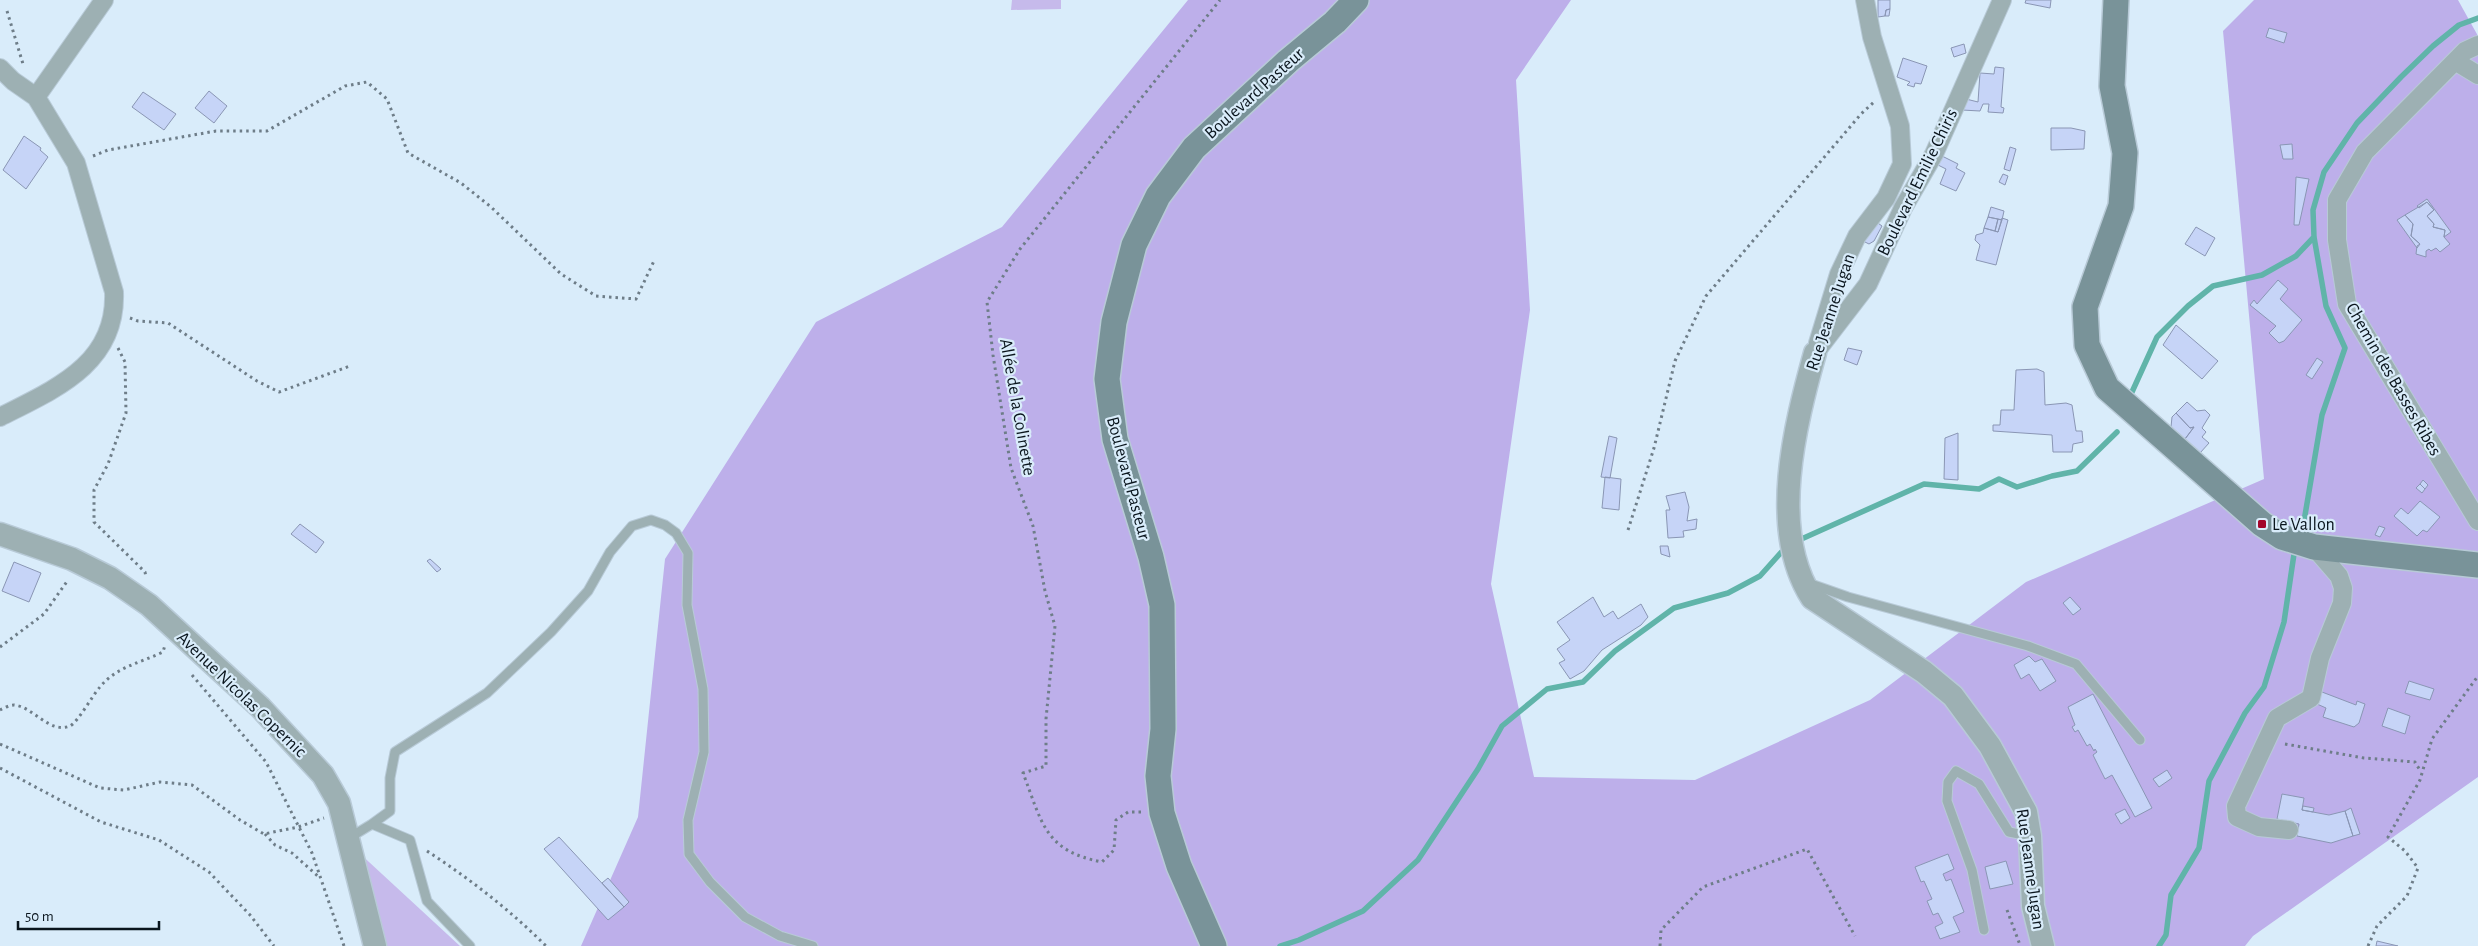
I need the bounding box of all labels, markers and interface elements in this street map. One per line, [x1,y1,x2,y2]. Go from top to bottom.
street label: Boulevard Pasteur [1202,45,1308,143]
street label: Boulevard Emilie Chiris [1875,106,1961,259]
street label: Rue Jeanne Jugan [1804,252,1858,373]
street label: Chemin des Basses Ribes [2342,300,2444,459]
street label: Allée de la Colinette [996,337,1038,477]
street label: Boulevard Pasteur [1103,415,1153,542]
place label: Le Vallon [2272,516,2335,534]
marker: Le Vallon [2256,518,2268,530]
street label: Avenue Nicolas Copernic [173,629,309,761]
street label: Rue Jeanne Jugan [2013,808,2047,931]
scale bar [18,898,159,930]
text: 50 m [25,909,54,924]

